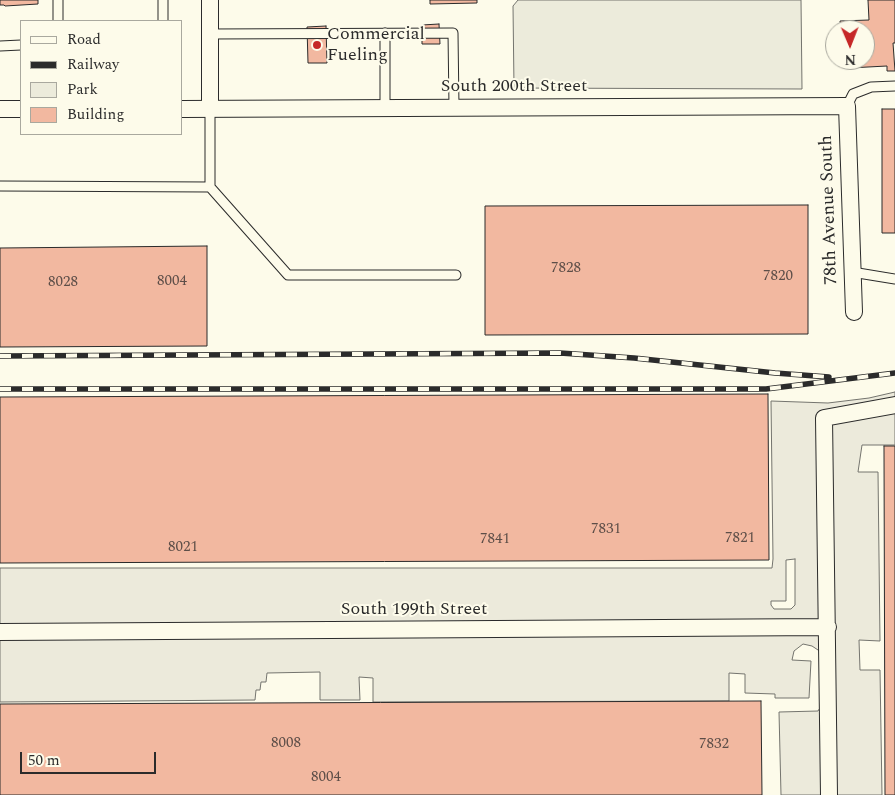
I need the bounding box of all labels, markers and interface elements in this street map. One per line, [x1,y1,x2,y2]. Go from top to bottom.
legend [20,20,182,135]
north arrow [825,20,875,70]
place label: Commercial Fueling [327,24,425,66]
text: Road [67,28,101,51]
marker: Commercial Fueling [311,39,323,51]
text: N [844,49,856,70]
text: Railway [67,53,119,76]
street label: South 200th Street [441,76,587,98]
text: Park [67,78,98,101]
text: Building [67,103,124,126]
street label: 78th Avenue South [817,135,843,285]
house number: 7828 [551,260,581,278]
house number: 7820 [763,268,793,286]
house number: 8004 [157,273,187,291]
house number: 8028 [48,274,78,292]
house number: 7831 [591,521,621,539]
house number: 7821 [725,530,755,548]
house number: 7841 [480,531,510,549]
house number: 8021 [168,539,198,557]
street label: South 199th Street [341,599,487,621]
house number: 8008 [271,735,301,753]
house number: 7832 [699,736,729,754]
scale bar [22,742,159,774]
text: 50 m [28,749,60,772]
house number: 8004 [311,769,341,787]

